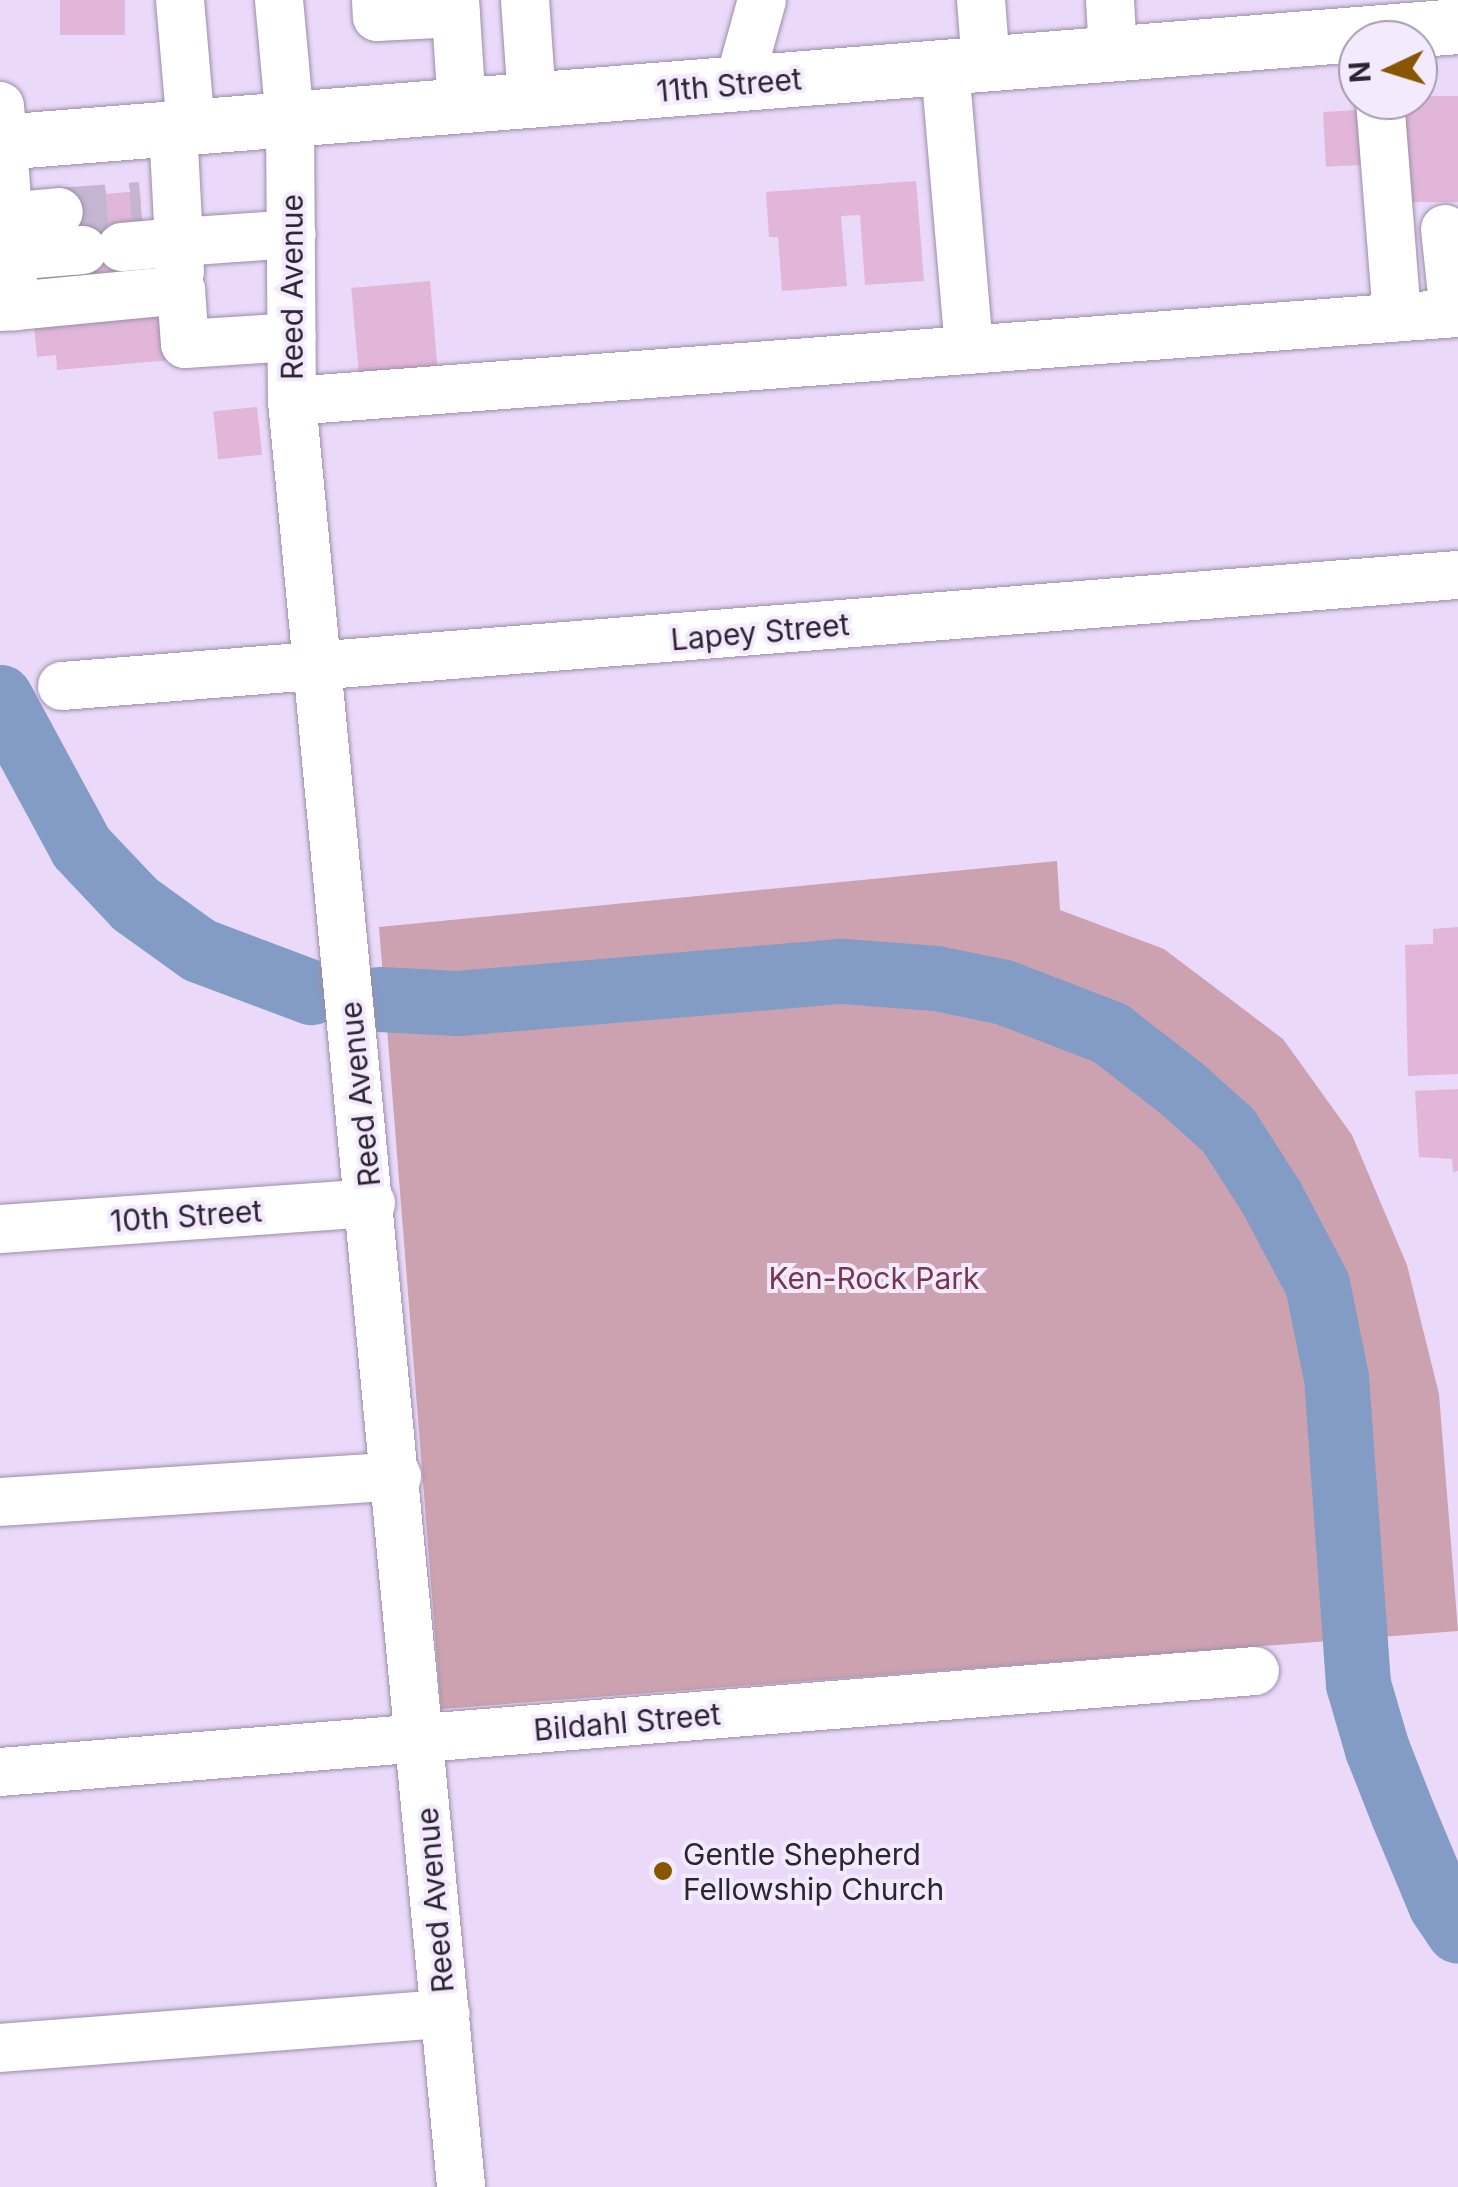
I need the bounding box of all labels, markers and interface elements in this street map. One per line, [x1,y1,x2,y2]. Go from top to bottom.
north arrow [1338,20,1438,120]
text: N [1342,60,1378,84]
street label: 11th Street [655,61,803,109]
street label: Reed Avenue [274,194,310,380]
street label: Lapey Street [669,606,851,658]
street label: Reed Avenue [332,1000,388,1188]
street label: 10th Street [109,1193,263,1239]
park label: Ken-Rock Park [768,1260,980,1296]
street label: Bildahl Street [532,1696,722,1748]
street label: Reed Avenue [409,1806,461,1994]
place label: Gentle Shepherd Fellowship Church [683,1836,944,1906]
marker: Gentle Shepherd Fellowship Church [652,1860,674,1882]

